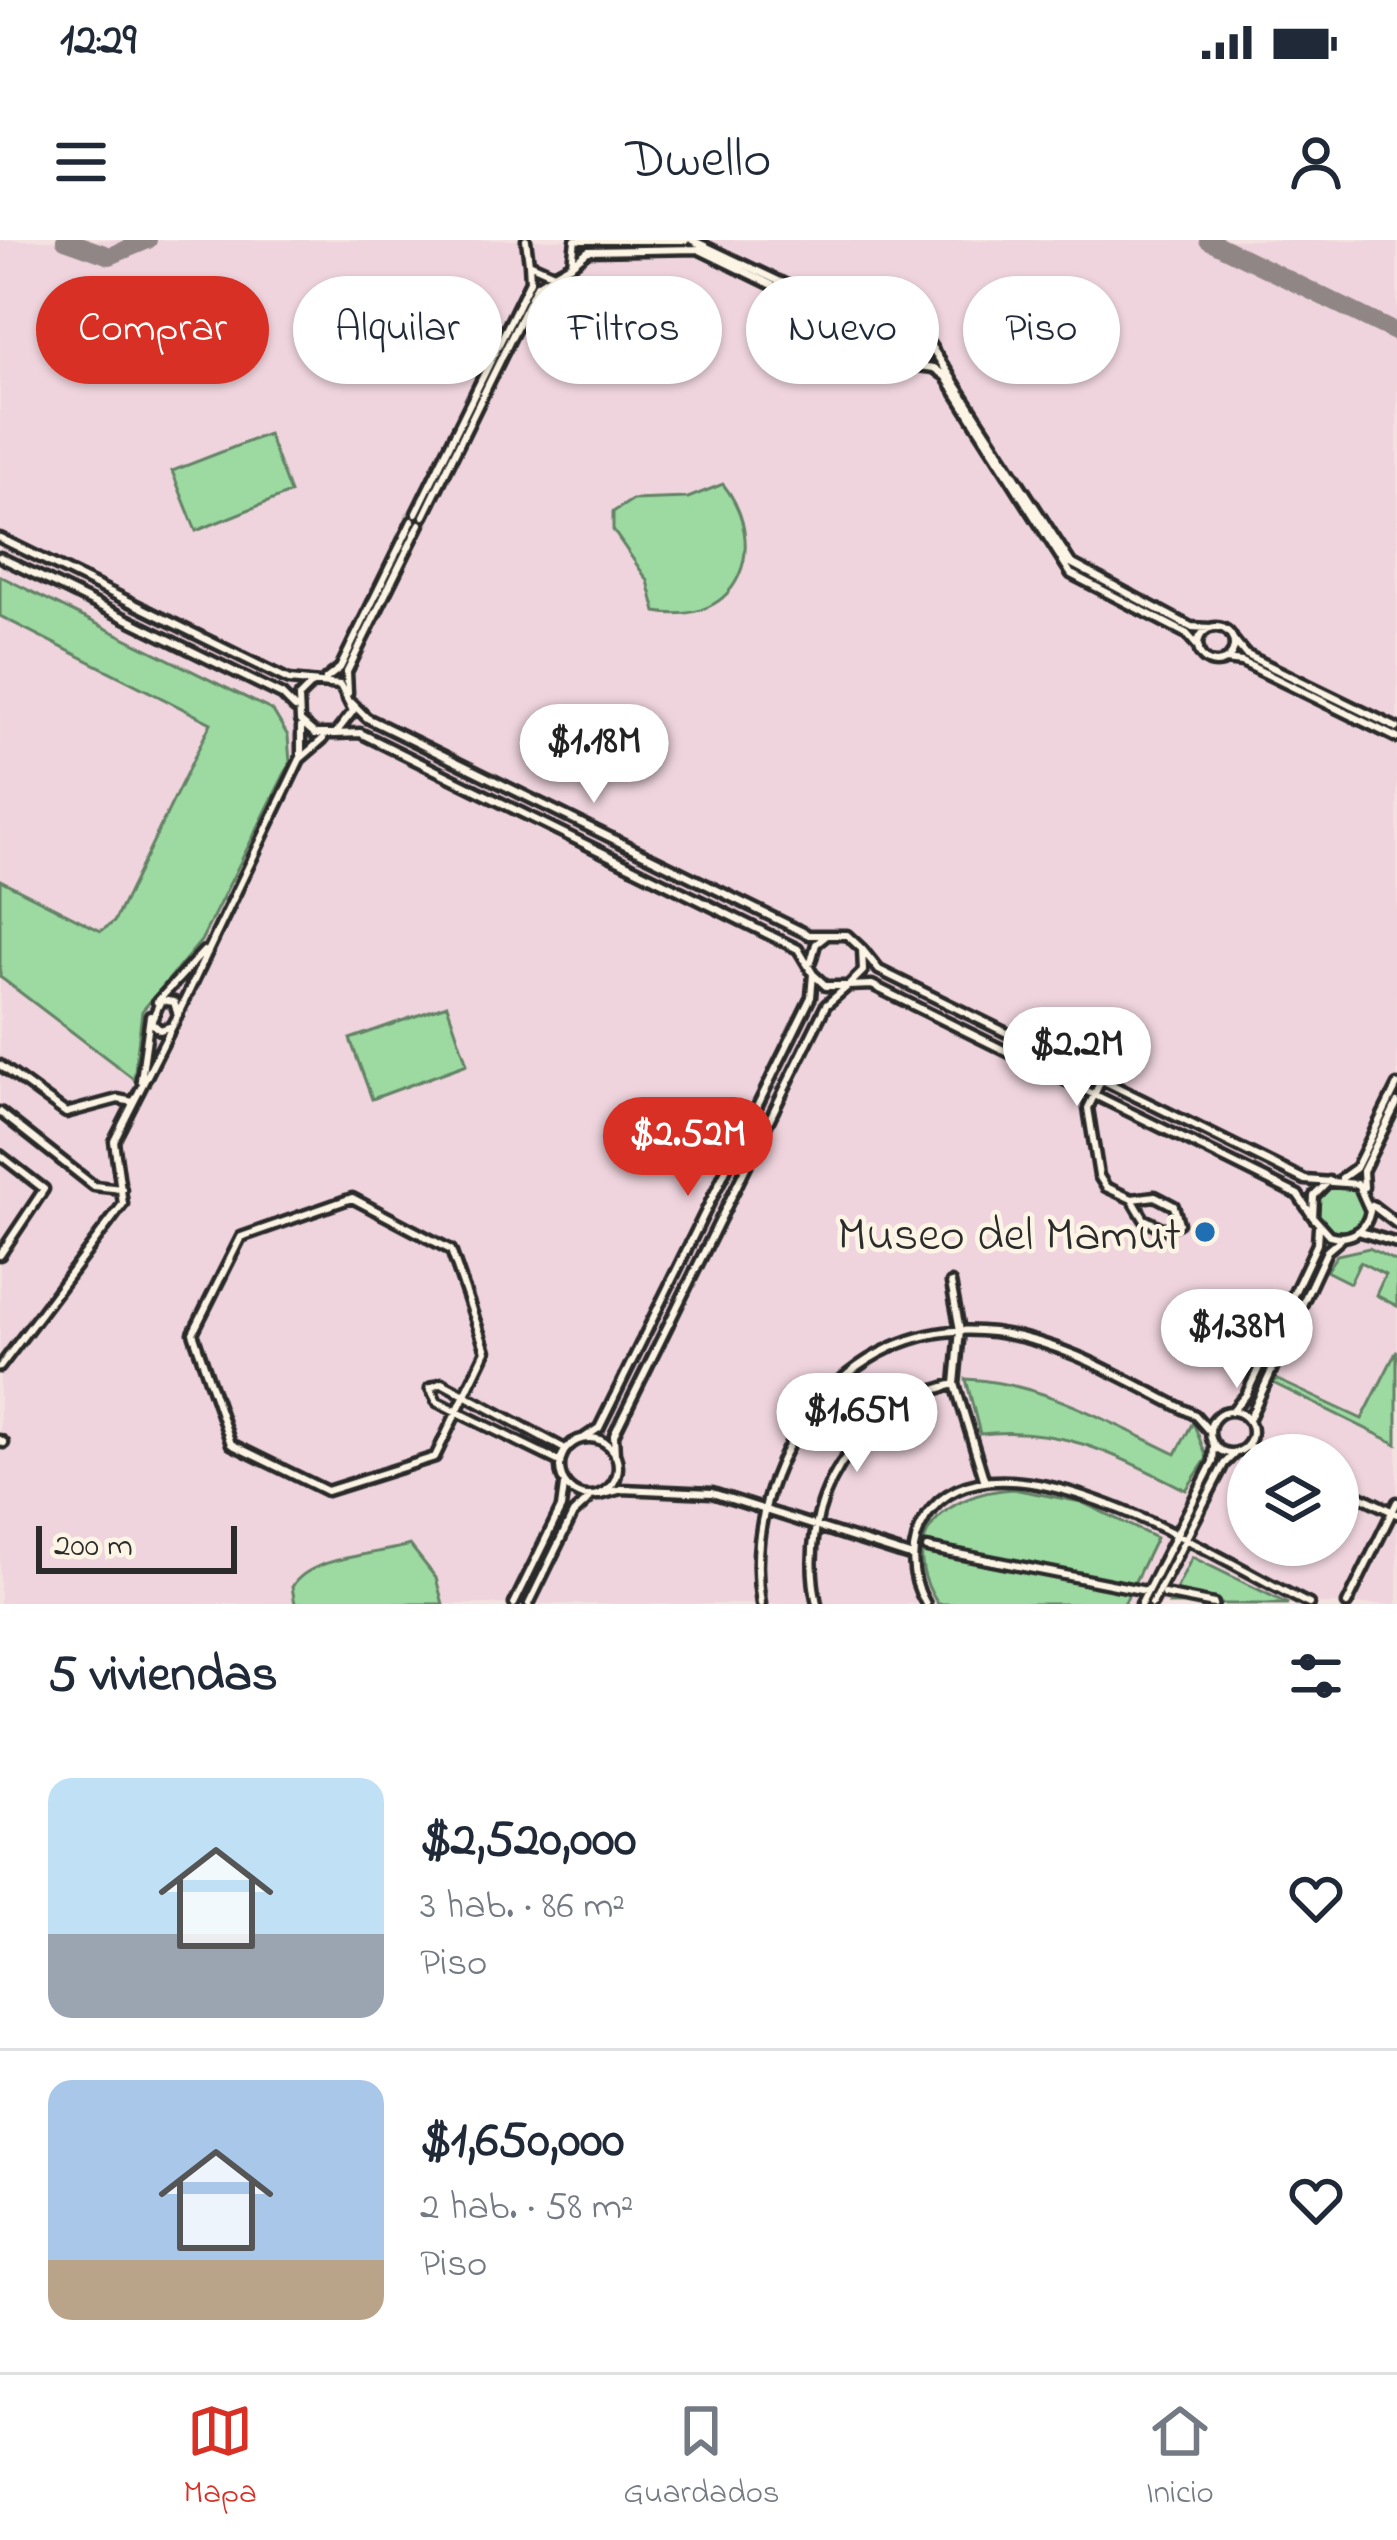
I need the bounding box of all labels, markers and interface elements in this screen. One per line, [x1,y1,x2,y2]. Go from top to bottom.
text: 12:29 [60,9,136,75]
text: Dwello [626,123,771,201]
icon: menu [48,129,114,195]
icon: person [1283,129,1349,195]
chip: Comprar [36,276,269,384]
chip: Alquilar [293,276,502,384]
chip: Filtros [526,276,722,384]
chip: Nuevo [746,276,939,384]
chip: Piso [963,276,1120,384]
pin: $1.18M [496,704,692,806]
text: $1.18M [547,714,641,771]
pin: $2.2M [993,1007,1161,1109]
text: $2.2M [1030,1017,1124,1074]
pin: $2.52M [590,1097,786,1199]
text: $2.52M [630,1107,746,1164]
place label: Museo del Mamut [837,1202,1181,1272]
marker: Museo del Mamut [1192,1219,1218,1245]
pin: $1.38M [1139,1289,1335,1391]
text: $1.38M [1188,1299,1286,1356]
pin: $1.65M [759,1373,955,1475]
text: $1.65M [803,1383,911,1440]
map controls [1227,1434,1359,1566]
button: layers [1227,1434,1359,1566]
scale bar [36,1520,237,1573]
text: 200 m [54,1523,133,1571]
text: 5 viviendas [48,1639,278,1714]
icon: filters [1283,1643,1349,1709]
text: $2,520,000 [420,1804,636,1879]
icon: home [144,1826,288,1970]
icon: heart [1283,1865,1349,1931]
text: 3 hab. · 86 m² [420,1879,625,1936]
text: Piso [420,1936,487,1993]
text: $1,650,000 [420,2105,624,2180]
icon: home [144,2128,288,2272]
icon: heart [1283,2167,1349,2233]
text: 2 hab. · 58 m² [420,2180,634,2237]
text: Piso [420,2237,487,2294]
tab: Mapa [183,2398,257,2518]
tab: Guardados [623,2398,780,2518]
tab: Inicio [1146,2398,1214,2518]

